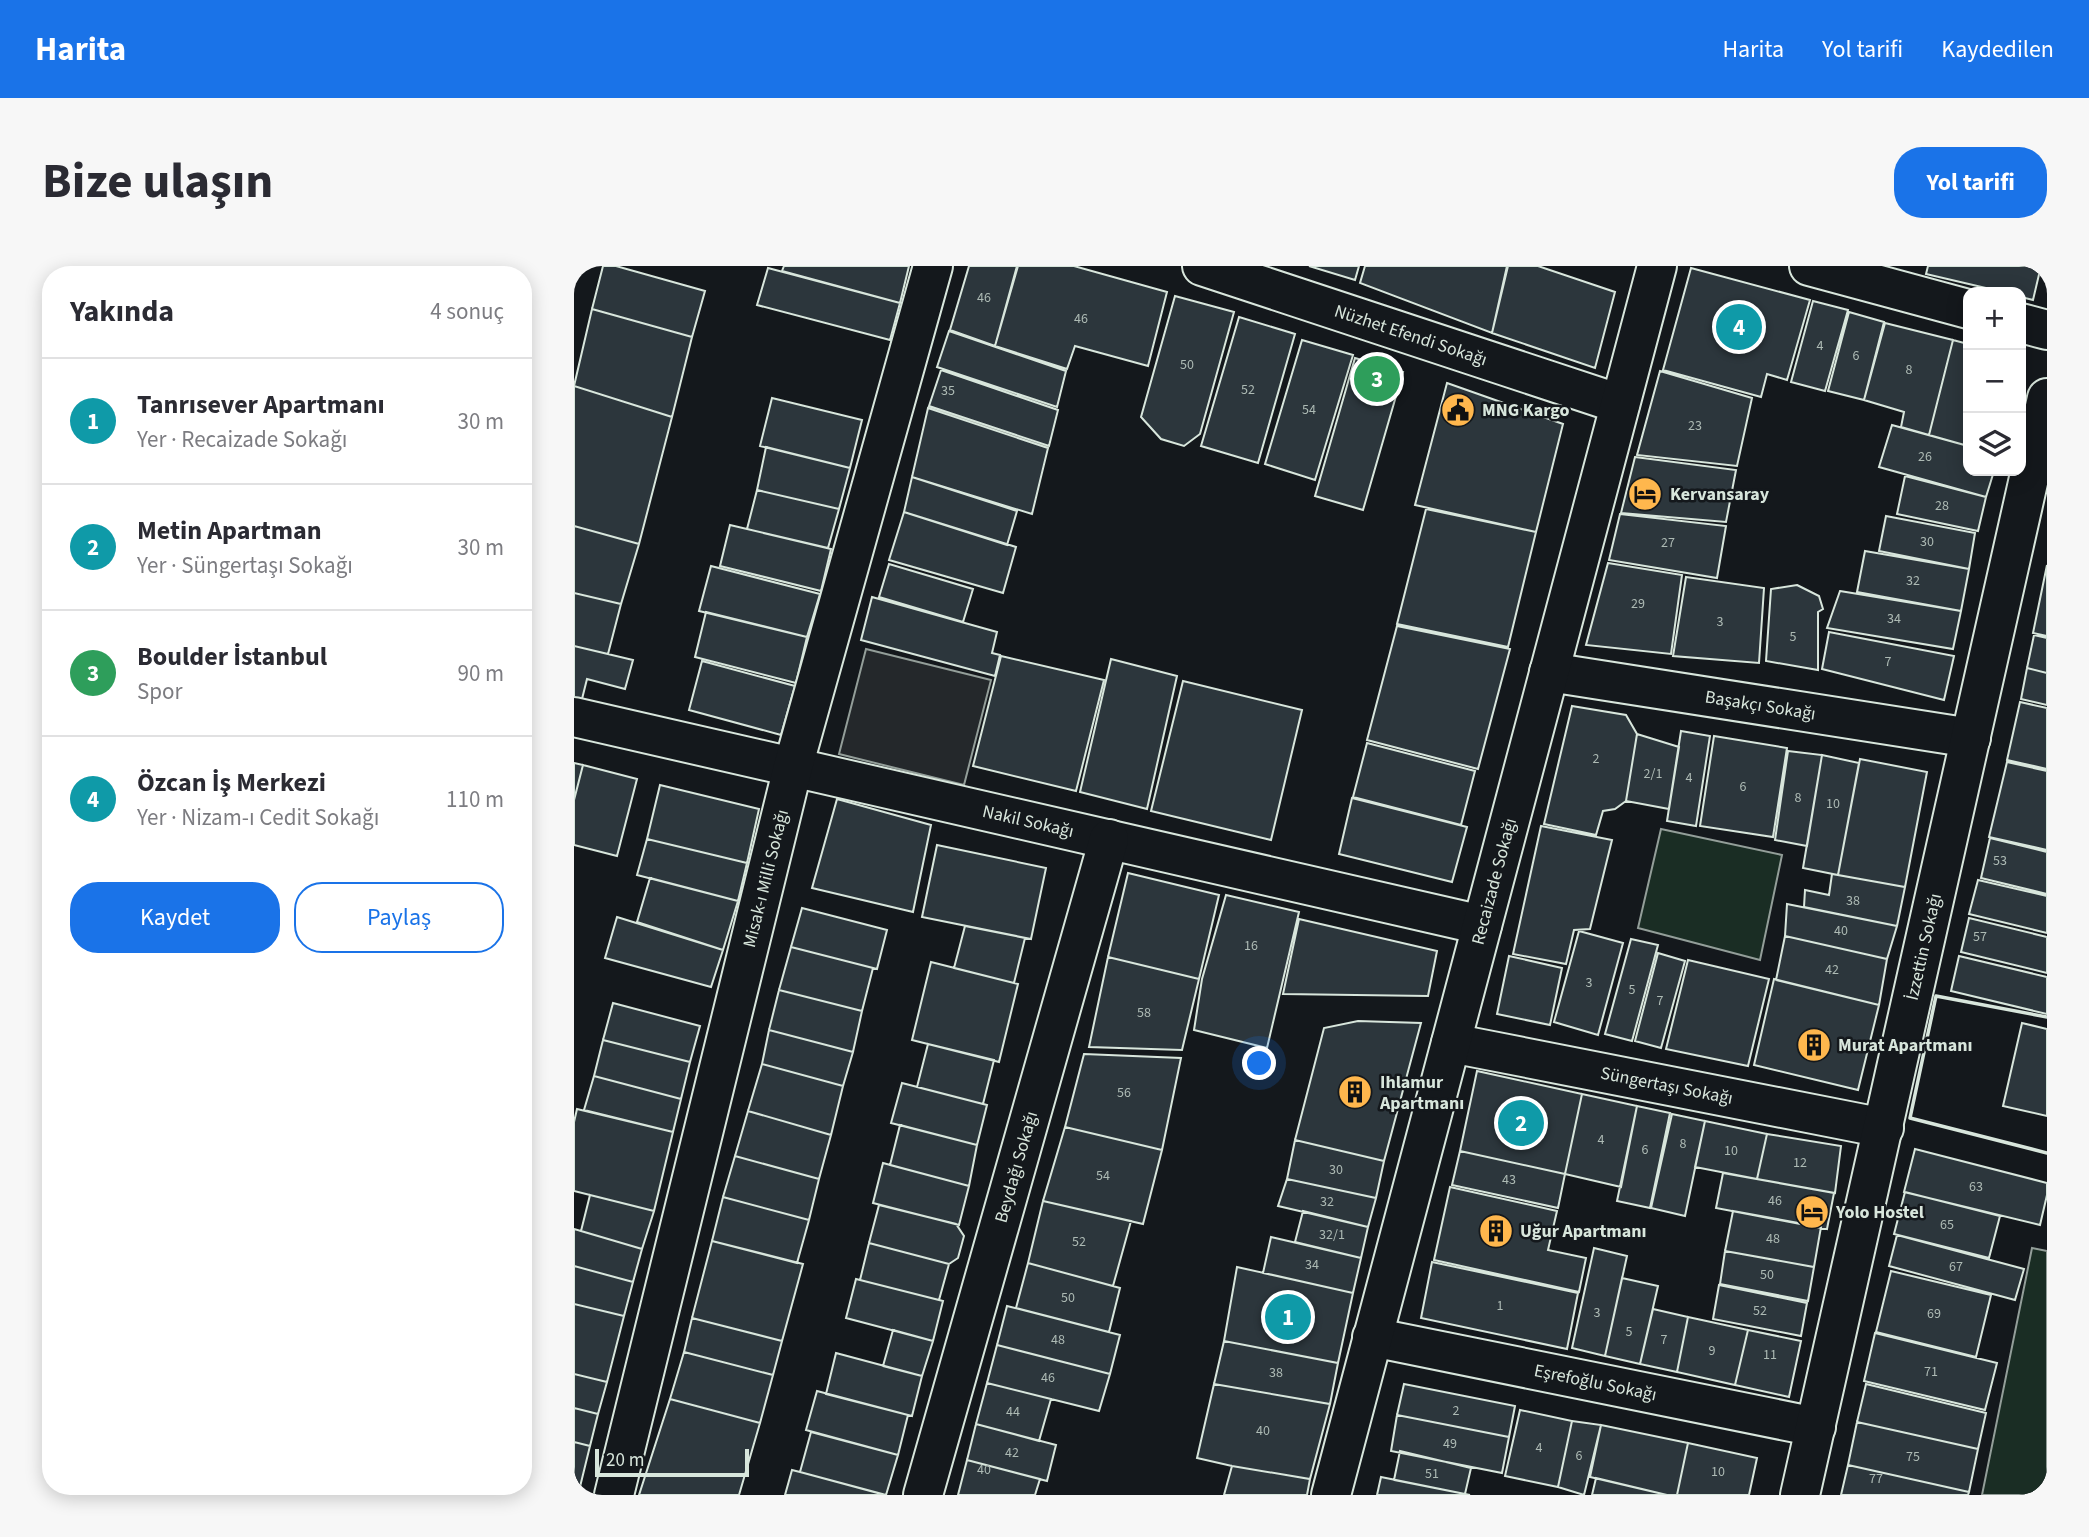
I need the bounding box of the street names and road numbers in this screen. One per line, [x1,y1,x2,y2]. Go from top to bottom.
street label: Nüzhet Efendi Sokağı [1331,298,1491,372]
street label: Başakçı Sokağı [1703,684,1818,726]
street label: Nakil Sokağı [980,798,1076,844]
street label: Misak-ı Milli Sokağı [737,807,795,950]
street label: Recaizade Sokağı [1465,815,1523,947]
street label: İzzettin Sokağı [1899,891,1948,1003]
street label: Süngertaşı Sokağı [1599,1060,1735,1111]
street label: Beydağı Sokağı [988,1108,1044,1226]
street label: Eşrefoğlu Sokağı [1532,1358,1659,1407]

